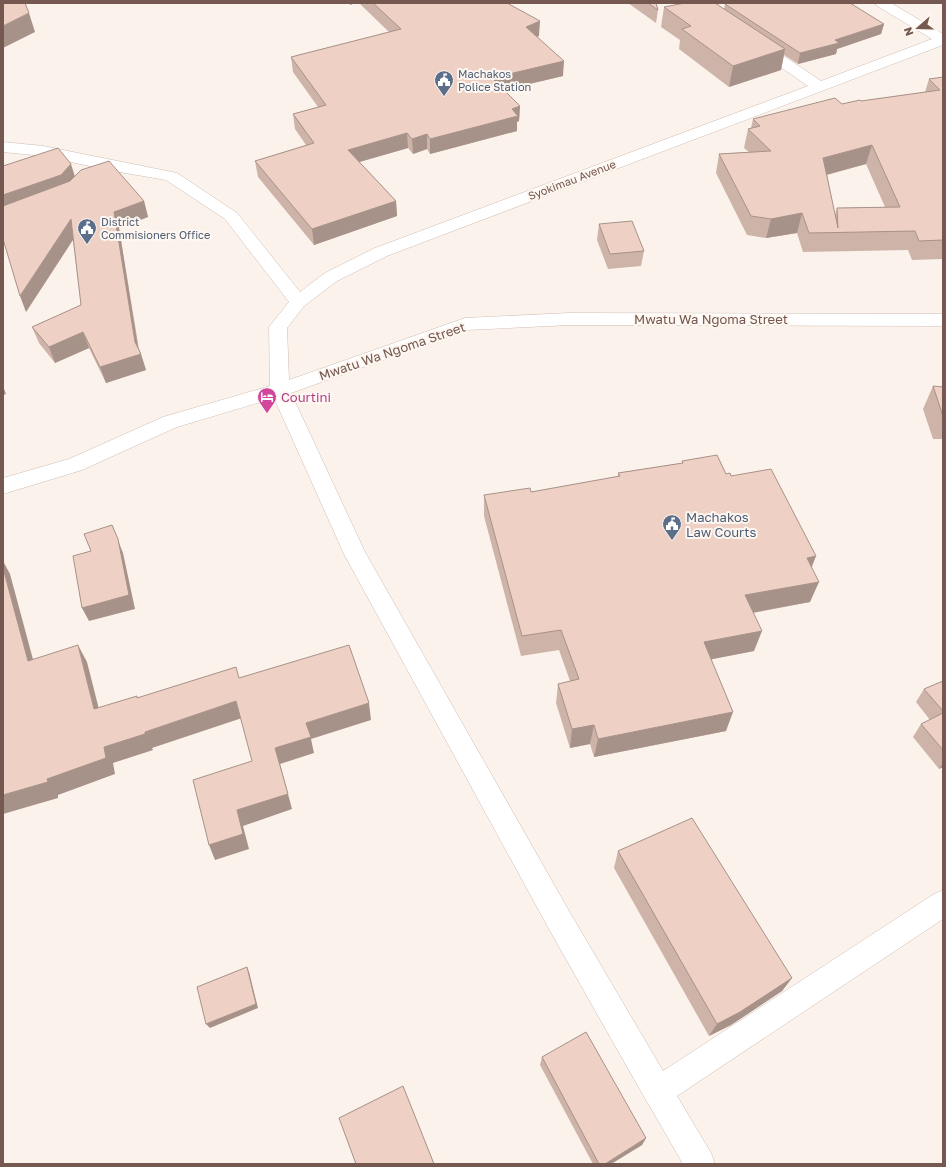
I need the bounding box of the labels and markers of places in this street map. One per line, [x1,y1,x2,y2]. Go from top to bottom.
place label: Machakos Police Station [458,67,531,93]
public building icon: Machakos Police Station [433,69,455,97]
place label: District Commisioners Office [101,215,211,241]
public building icon: District Commisioners Office [76,217,98,245]
hotel icon: Courtini [256,386,278,414]
place label: Courtini [281,389,331,405]
place label: Machakos Law Courts [686,509,757,540]
public building icon: Machakos Law Courts [661,513,683,541]

